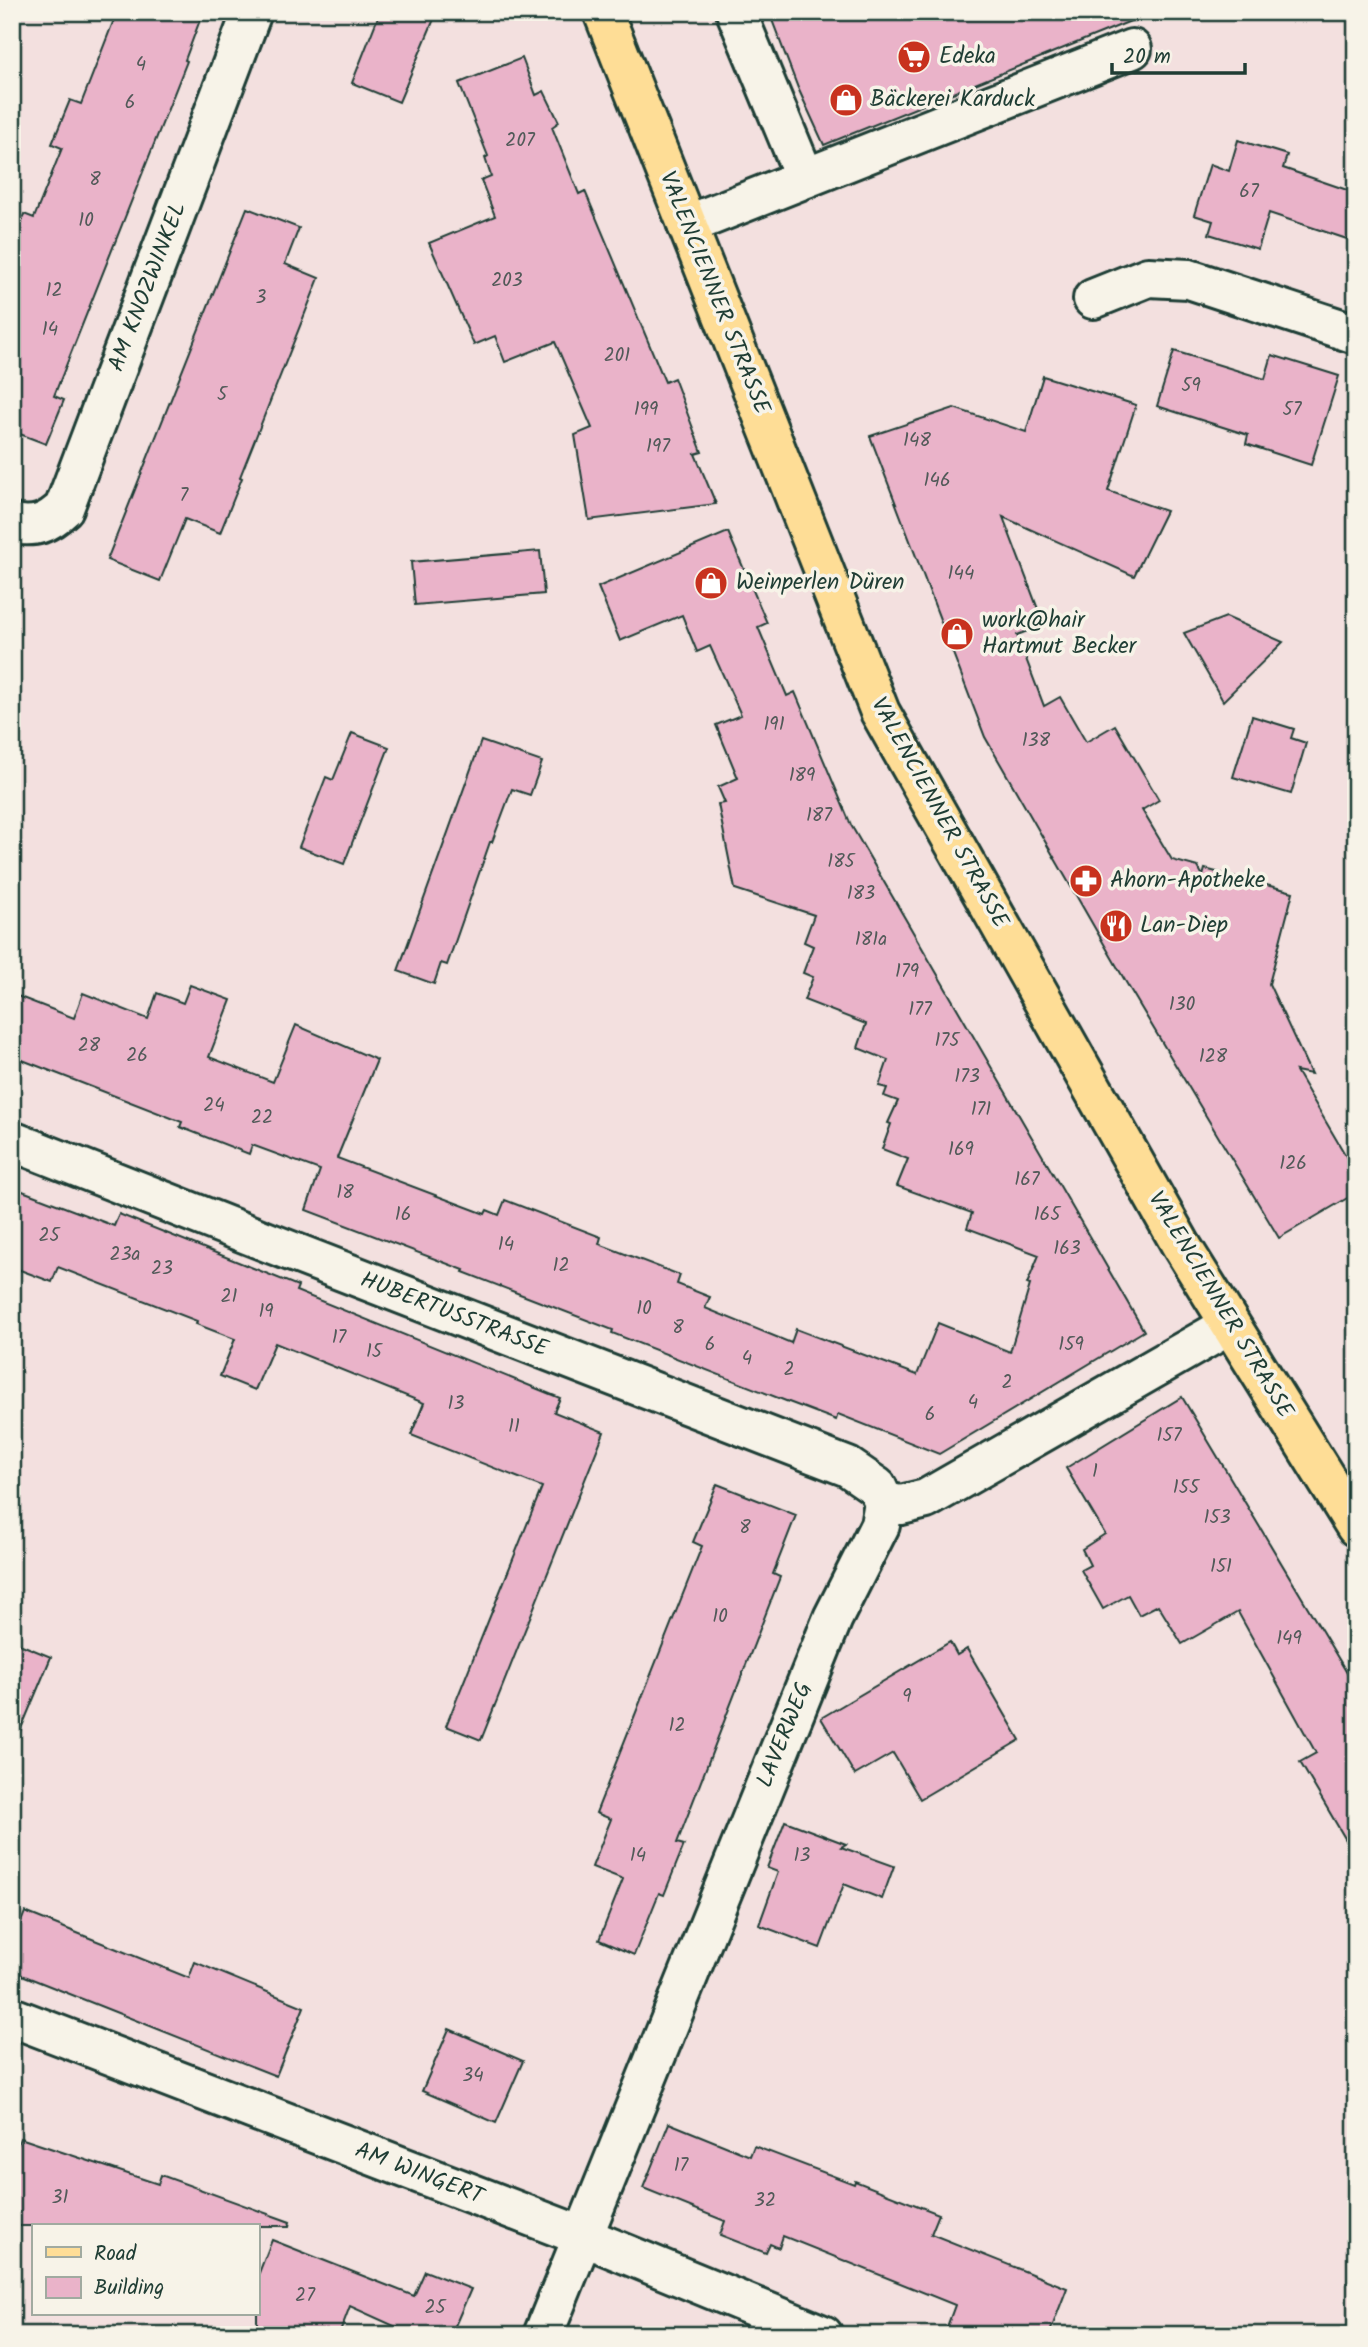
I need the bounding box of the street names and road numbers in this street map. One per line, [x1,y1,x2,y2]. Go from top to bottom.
street label: VALENCIENNER STRASSE [649,166,779,420]
street label: AM KNOZWINKEL [99,197,197,377]
street label: VALENCIENNER STRASSE [860,691,1018,936]
street label: VALENCIENNER STRASSE [1138,1185,1302,1426]
street label: HUBERTUSSTRASSE [355,1263,554,1368]
street label: LAVERWEG [747,1677,823,1793]
street label: AM WINGERT [349,2133,490,2216]

